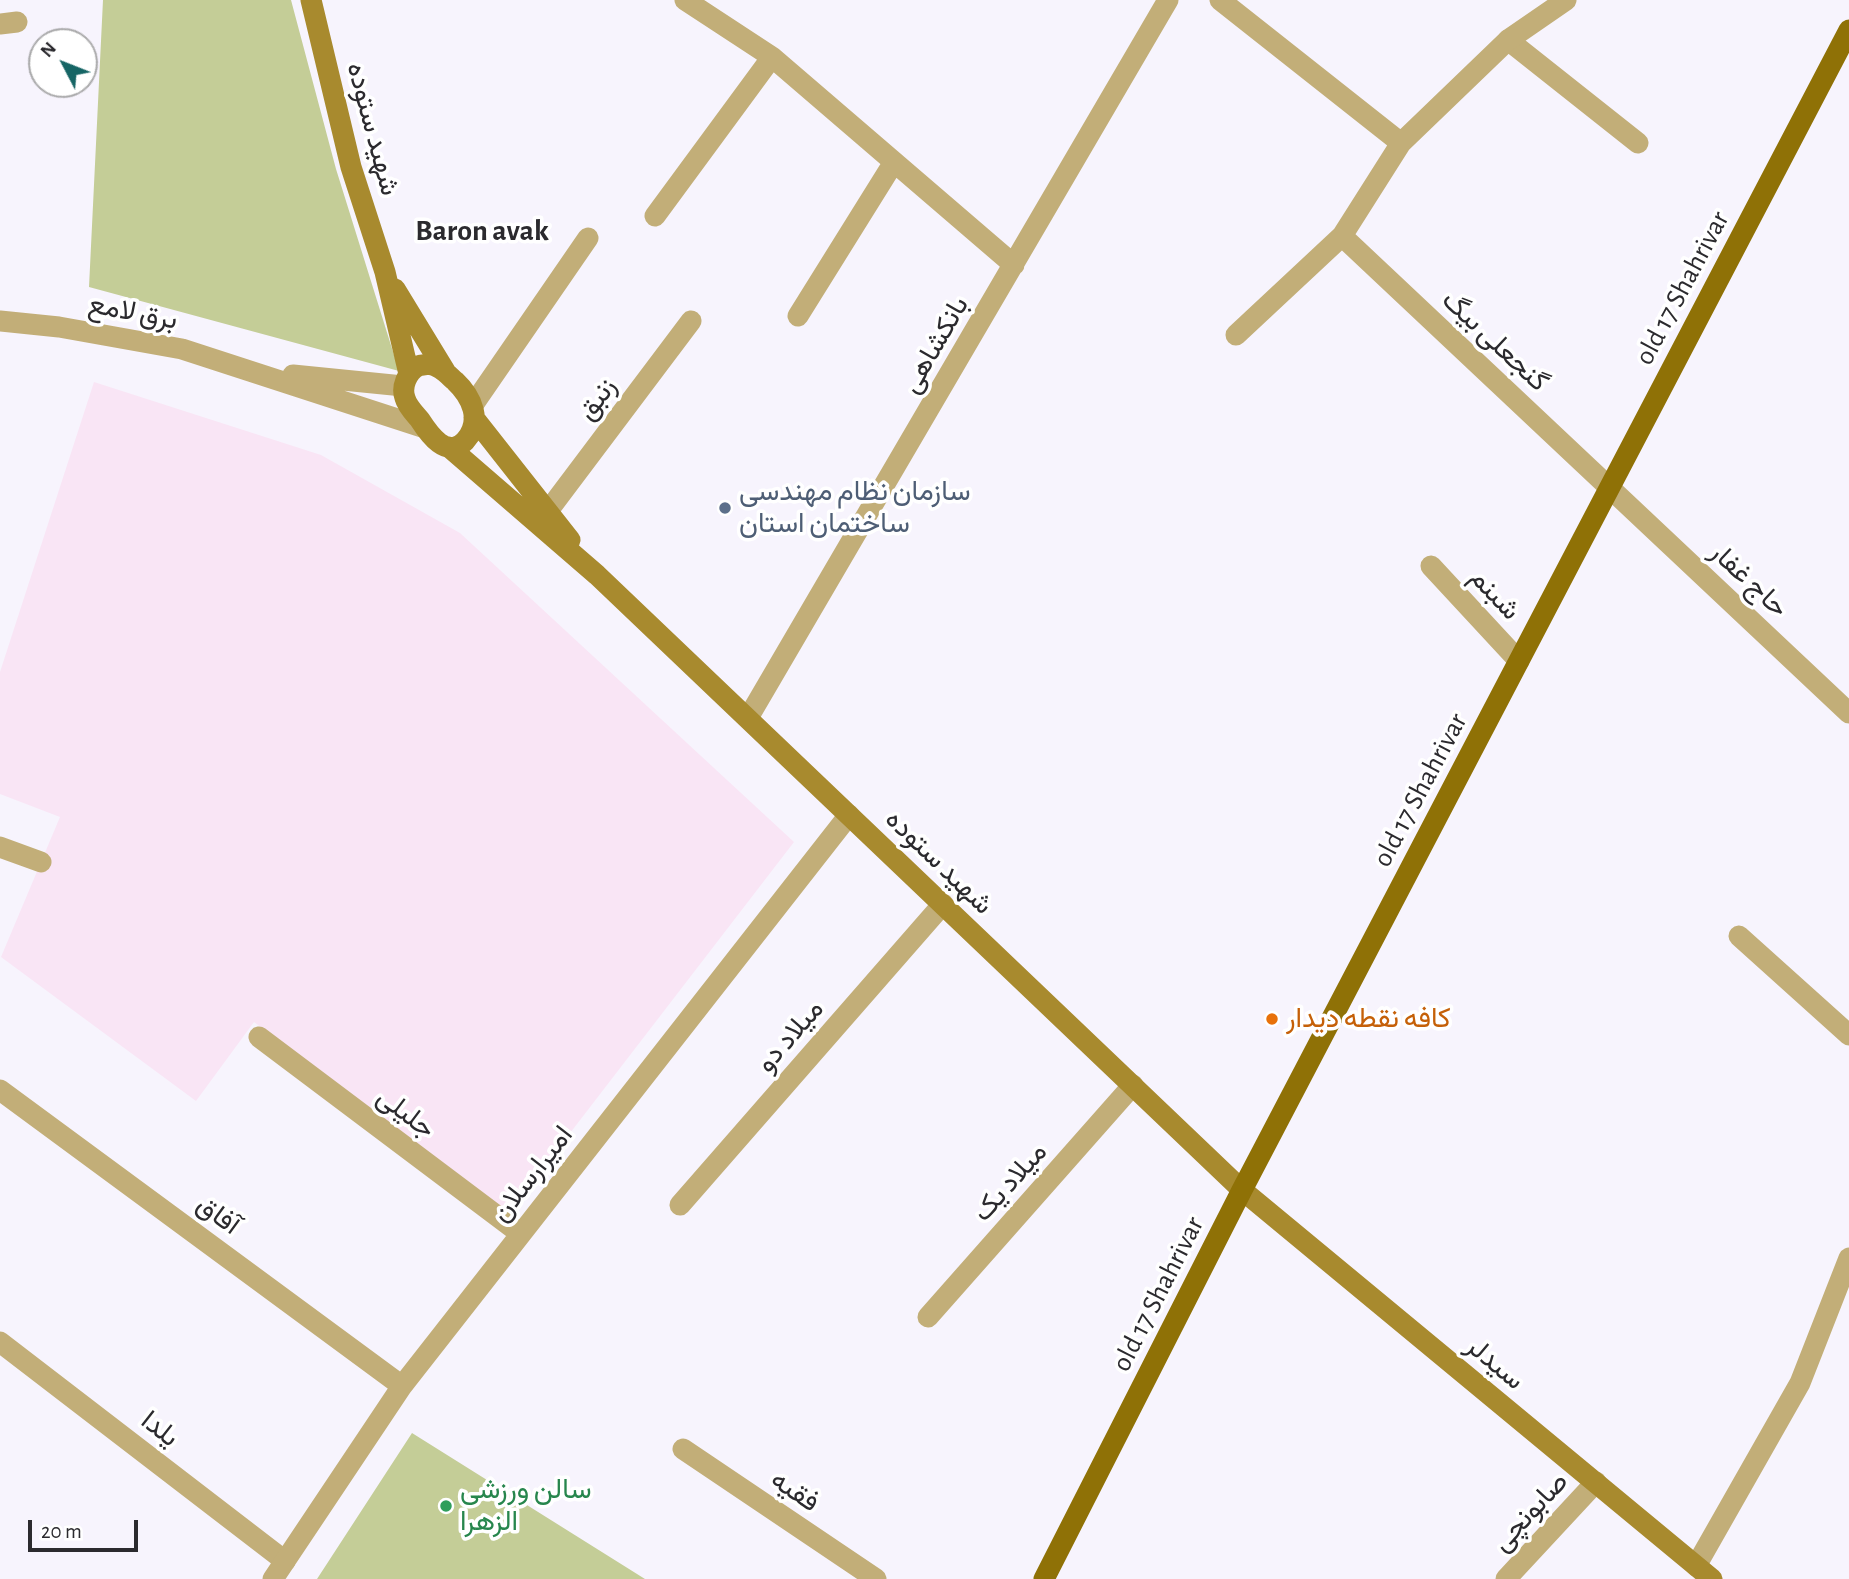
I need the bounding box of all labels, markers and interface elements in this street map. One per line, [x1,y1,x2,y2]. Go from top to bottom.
north arrow [28,28,98,98]
text: N [37,39,60,61]
street label: شهید ستوده [339,59,407,199]
street label: old 17 Shahrivar [1627,205,1737,371]
district label: Baron avak [415,213,549,249]
street label: گنجعلی بیگ [1435,283,1555,399]
street label: برق لامع [86,287,180,337]
street label: بانکشاهی [894,291,976,399]
street label: زنبق [570,371,624,427]
place label: سازمان نظام مهندسی ساختمان استان [739,475,971,541]
marker: سازمان نظام مهندسی ساختمان استان [717,500,733,516]
street label: حاج غفار [1703,535,1795,625]
street label: شبنم [1463,561,1527,627]
street label: old 17 Shahrivar [1365,707,1475,873]
street label: شهید ستوده [878,802,1000,922]
street label: میلاد دو [749,993,831,1079]
place label: کافه نقطه دیدار [1286,1002,1451,1036]
marker: کافه نقطه دیدار [1264,1011,1280,1027]
street label: جلیلی [370,1080,442,1146]
street label: امیرارسلان [484,1119,580,1229]
street label: میلاد یک [966,1135,1054,1229]
street label: آفاق [190,1188,246,1242]
street label: old 17 Shahrivar [1105,1211,1211,1377]
street label: سیدلر [1459,1329,1531,1397]
street label: یلدا [134,1404,186,1454]
street label: فقیه [764,1463,826,1519]
street label: صابونچی [1485,1465,1575,1559]
place label: سالن ورزشی الزهرا [460,1473,592,1539]
marker: سالن ورزشی الزهرا [438,1498,454,1514]
scale bar [32,1506,142,1550]
text: 20 m [41,1521,82,1542]

